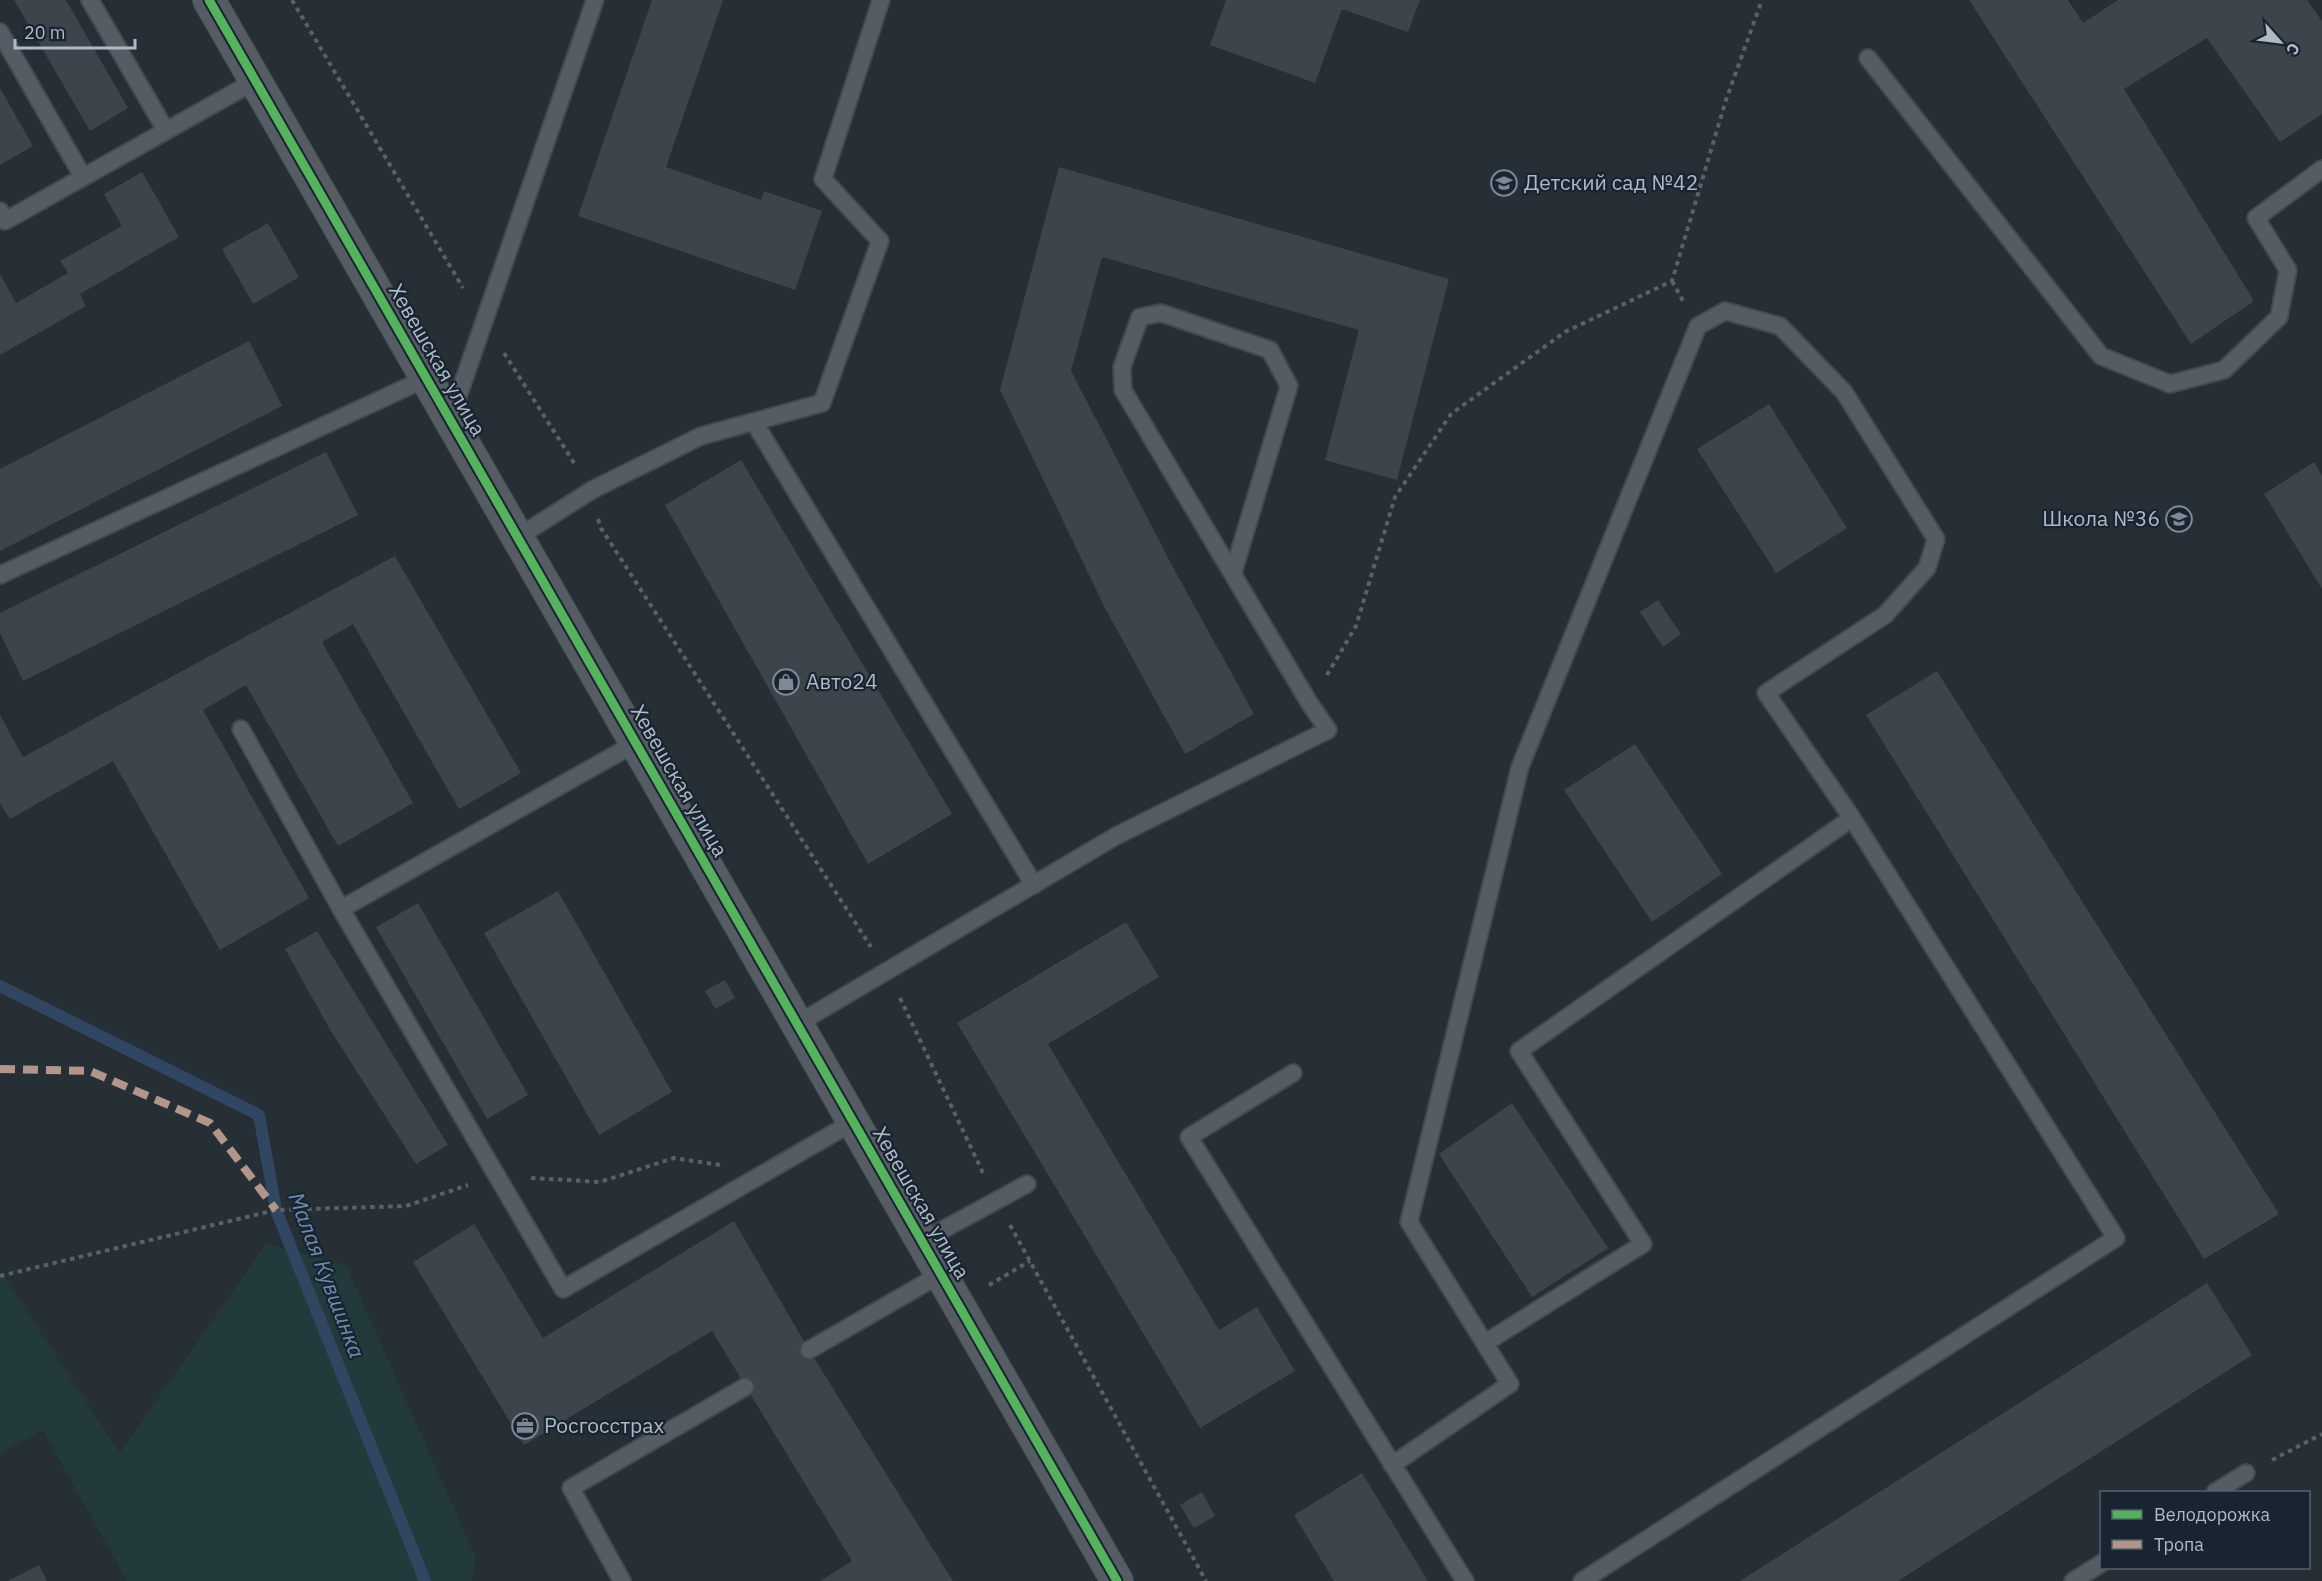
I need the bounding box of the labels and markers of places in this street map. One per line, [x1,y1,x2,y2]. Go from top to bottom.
school or university icon: Детский сад №42 [1489,168,1519,198]
place label: Детский сад №42 [1524,168,1698,196]
place label: Школа №36 [2042,504,2160,532]
school or university icon: Школа №36 [2164,504,2194,534]
shop icon: Авто24 [771,667,801,697]
place label: Авто24 [806,667,878,695]
office icon: Росгосстрах [510,1411,540,1441]
place label: Росгосстрах [544,1411,665,1439]

